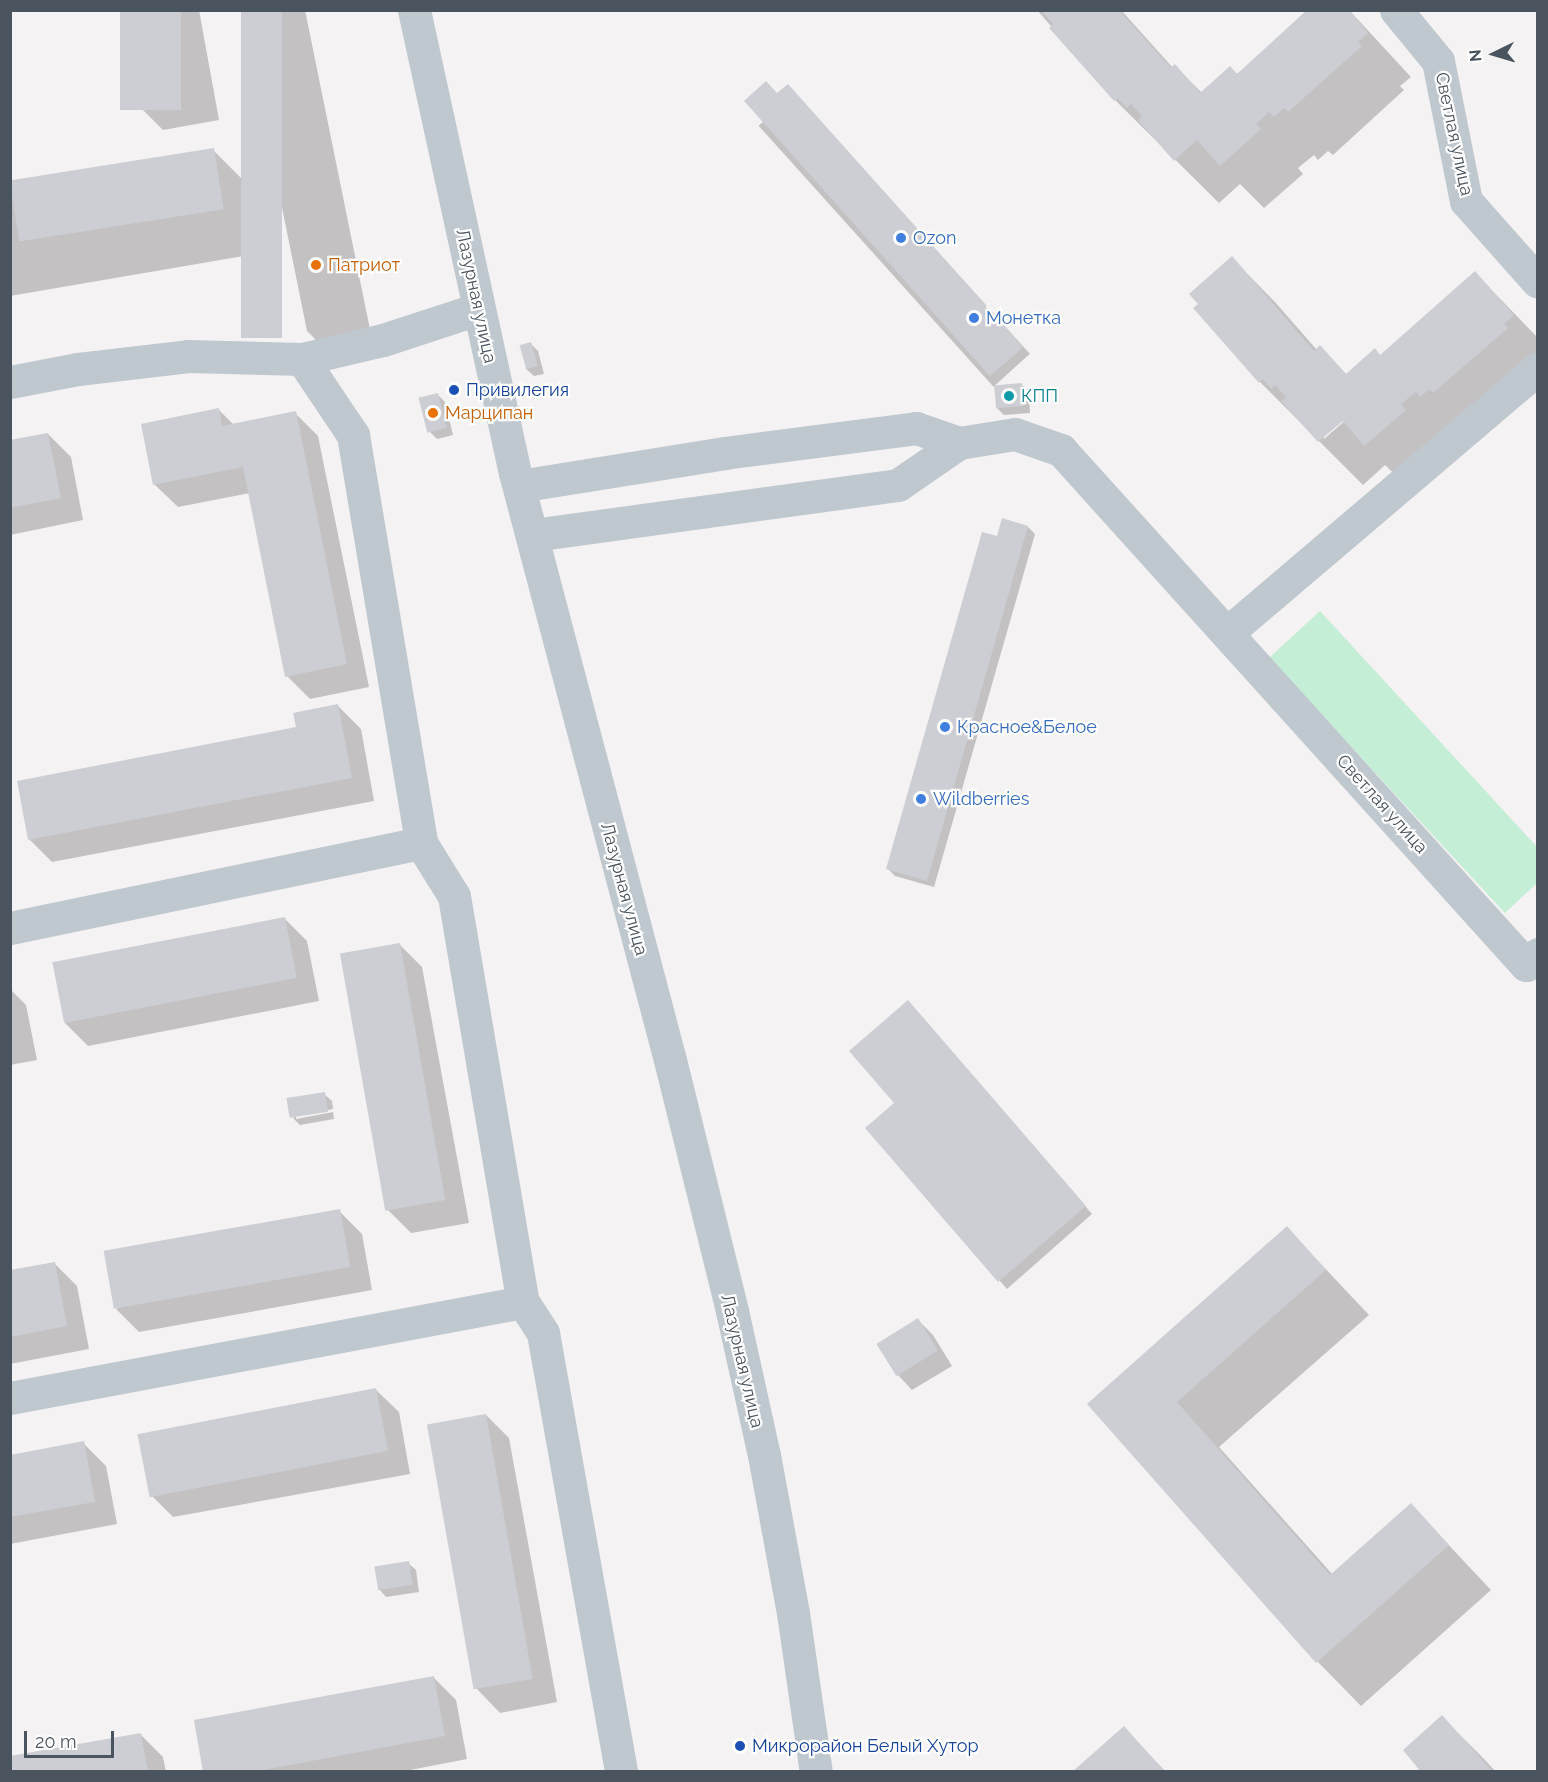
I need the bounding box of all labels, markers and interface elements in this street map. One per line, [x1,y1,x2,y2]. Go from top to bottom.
north arrow [1464,24,1524,84]
text: N [1466,49,1486,63]
street label: Светлая улица [1430,70,1478,198]
street label: Лазурная улица [451,227,501,365]
place label: Ozon [913,227,956,249]
marker: Ozon [894,231,908,245]
place label: Патриот [328,254,400,276]
marker: Патриот [309,258,323,272]
place label: Монетка [986,307,1061,329]
marker: Монетка [967,311,981,325]
place label: Привилегия [466,379,569,401]
marker: Привилегия [447,383,461,397]
place label: КПП [1021,385,1058,407]
marker: КПП [1002,389,1016,403]
place label: Марципан [445,402,533,424]
marker: Марципан [426,406,440,420]
place label: Красное&Белое [957,716,1097,738]
marker: Красное&Белое [938,720,952,734]
street label: Светлая улица [1332,750,1432,858]
place label: Wildberries [933,788,1029,810]
marker: Wildberries [914,792,928,806]
street label: Лазурная улица [596,820,652,958]
street label: Лазурная улица [716,1292,768,1430]
scale bar [27,1719,117,1757]
text: 20 m [35,1731,77,1752]
place label: Микрорайон Белый Хутор [752,1735,979,1757]
marker: Микрорайон Белый Хутор [733,1739,747,1753]

